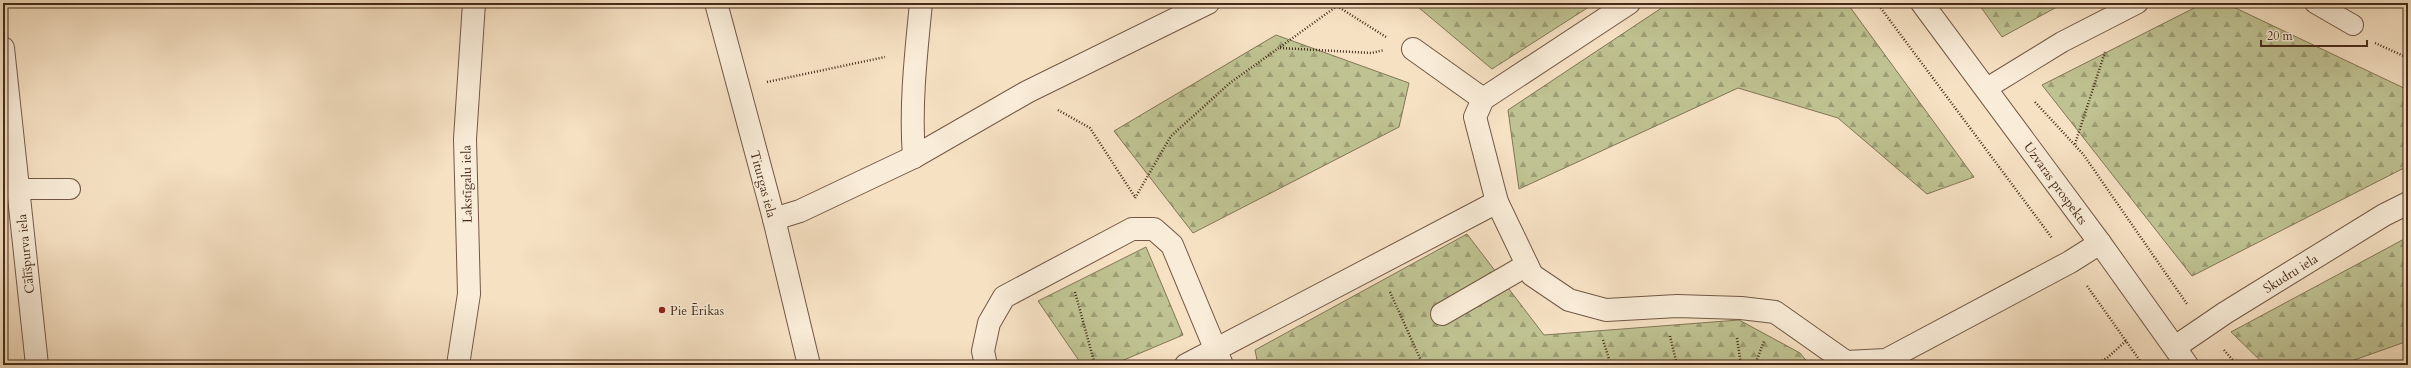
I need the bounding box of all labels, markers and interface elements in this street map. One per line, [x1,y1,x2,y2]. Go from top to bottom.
scale bar [2261,22,2367,48]
text: 20 m [2267,28,2294,44]
street label: Uzvaras prospekts [2019,139,2091,229]
street label: Lakstīgalu iela [457,144,477,223]
street label: Titurgas iela [745,149,781,220]
street label: Cālīšpurva iela [13,213,39,295]
street label: Skudru iela [2260,250,2322,298]
place label: Pie Ērikas [670,302,724,320]
marker: Pie Ērikas [657,305,667,315]

